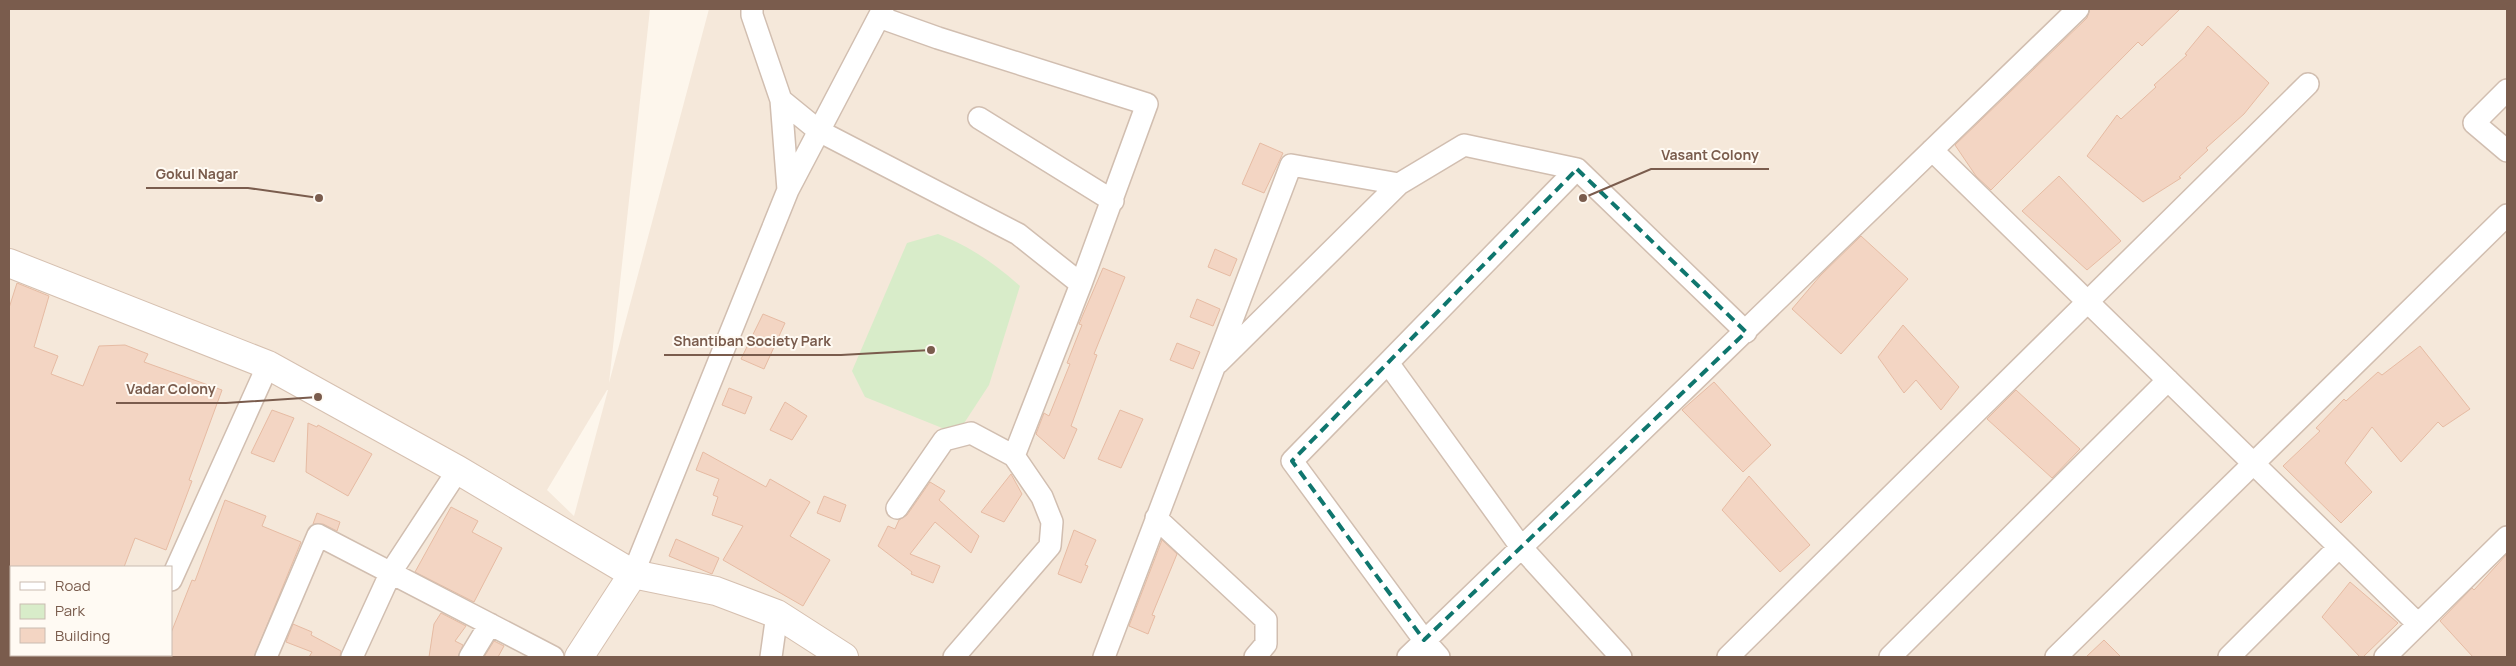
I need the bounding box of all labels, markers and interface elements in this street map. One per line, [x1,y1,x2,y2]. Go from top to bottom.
callout: Vasant Colony [1651,140,1769,169]
text: Vasant Colony [1661,145,1759,164]
callout: Gokul Nagar [146,159,248,188]
text: Gokul Nagar [156,164,239,183]
callout: Shantiban Society Park [664,326,841,355]
text: Shantiban Society Park [673,331,831,350]
callout: Vadar Colony [116,374,226,403]
text: Vadar Colony [126,379,216,398]
legend [10,566,172,656]
text: Road [55,575,91,596]
text: Park [55,600,85,621]
text: Building [55,625,110,646]

